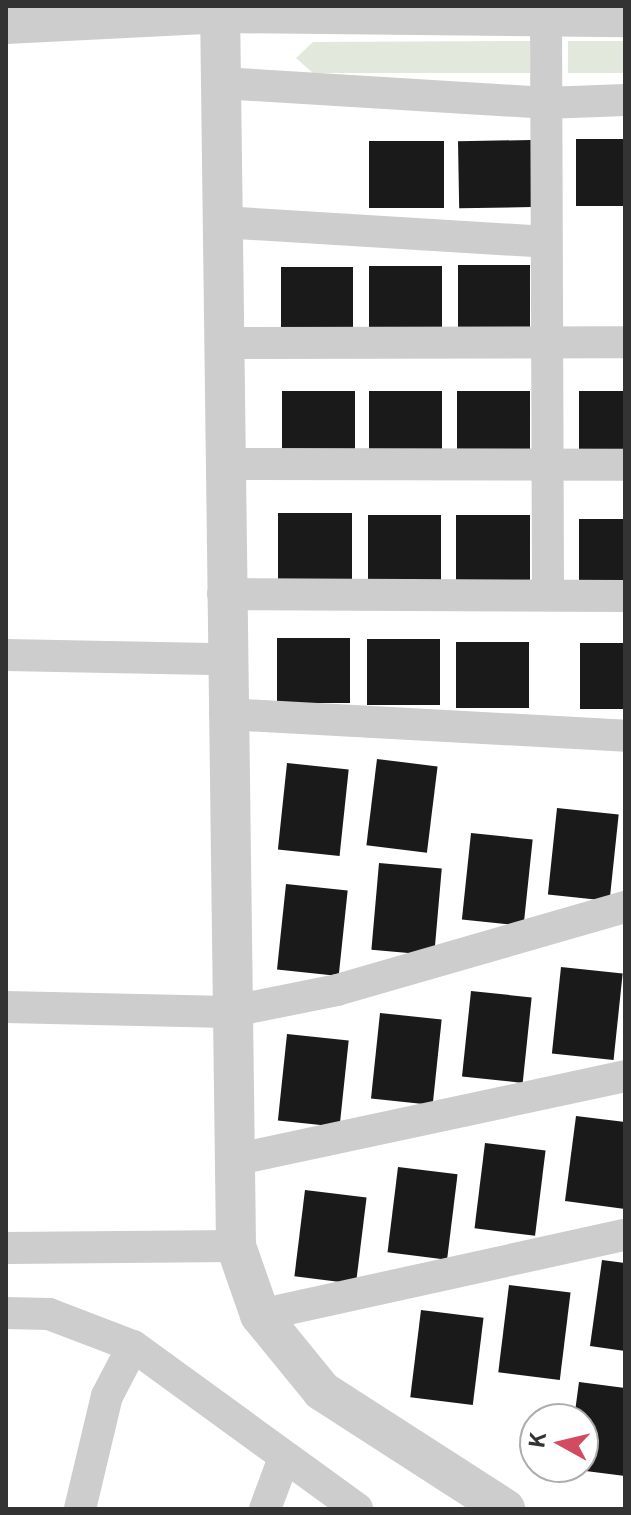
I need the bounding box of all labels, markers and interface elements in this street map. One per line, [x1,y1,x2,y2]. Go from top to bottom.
north arrow [519,1403,599,1483]
text: K [523,1430,551,1450]

